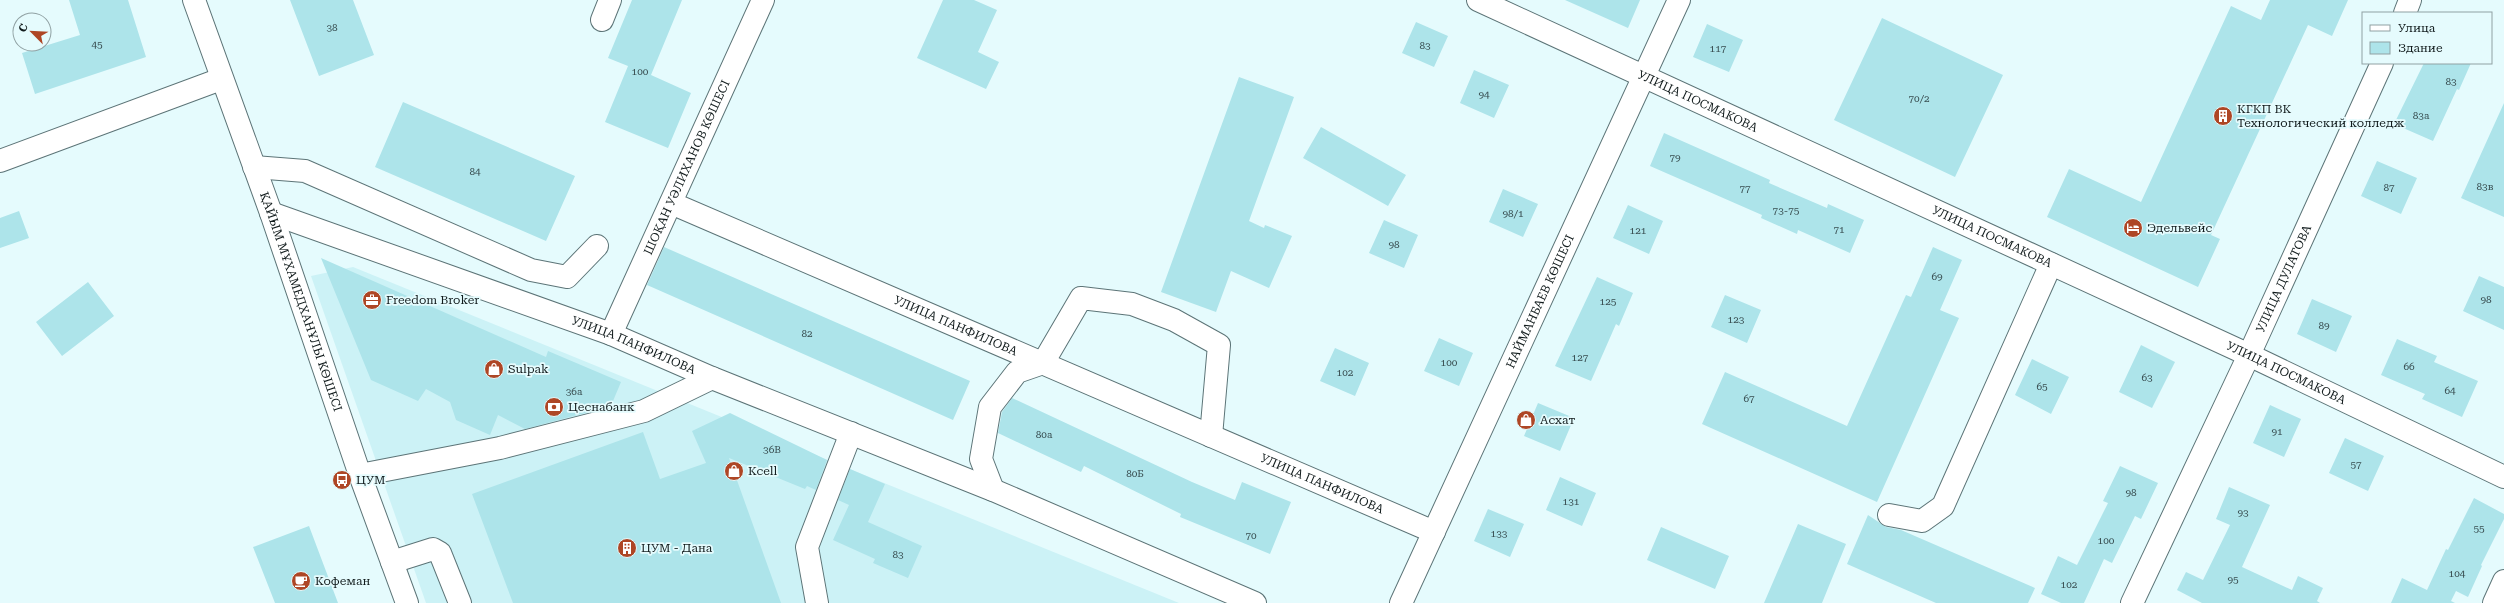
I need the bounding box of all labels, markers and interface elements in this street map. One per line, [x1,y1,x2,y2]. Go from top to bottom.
north arrow [12,12,52,52]
legend [2362,12,2492,64]
text: Улица [2398,21,2436,35]
text: С [16,22,31,34]
house number: 38 [326,22,338,33]
house number: 45 [91,39,103,50]
house number: 83 [1419,40,1431,51]
text: Здание [2398,41,2443,55]
house number: 117 [1710,43,1727,54]
house number: 100 [632,66,649,77]
street label: УЛИЦА ПОСМАКОВА [1636,68,1761,135]
house number: 83 [2445,76,2457,87]
street label: ШОҚАН УӘЛИХАНОВ КӨШЕСІ [641,78,733,257]
house number: 94 [1478,89,1490,100]
house number: 70/2 [1909,93,1930,104]
place label: КГКП ВК Технологический колледж [2237,102,2405,130]
building icon: КГКП ВК Технологический колледж [2212,105,2234,127]
house number: 83а [2413,110,2430,121]
house number: 79 [1669,152,1681,163]
house number: 84 [469,166,481,177]
house number: 83в [2477,181,2494,192]
house number: 87 [2383,182,2395,193]
house number: 77 [1739,183,1751,194]
street label: ҚАЙЫМ МҰХАМЕДХАНҰЛЫ КӨШЕСІ [257,190,345,413]
street label: УЛИЦА ПОСМАКОВА [1930,203,2055,271]
house number: 73-75 [1773,205,1800,216]
house number: 98/1 [1503,208,1524,219]
hotel icon: Эдельвейс [2122,217,2144,239]
place label: Эдельвейс [2147,221,2212,235]
street label: УЛИЦА ДУЛАТОВА [2253,222,2315,335]
house number: 71 [1833,224,1845,235]
house number: 121 [1630,225,1647,236]
street label: НАЙМАНБАЕВ КӨШЕСІ [1503,233,1577,370]
house number: 98 [1388,239,1400,250]
house number: 69 [1931,271,1943,282]
office icon: Freedom Broker [361,289,383,311]
place label: Freedom Broker [386,293,479,307]
street label: УЛИЦА ПАНФИЛОВА [892,293,1020,359]
house number: 98 [2480,294,2492,305]
house number: 125 [1600,296,1617,307]
street label: УЛИЦА ПАНФИЛОВА [570,314,698,377]
house number: 123 [1728,314,1745,325]
house number: 89 [2318,320,2330,331]
house number: 82 [801,328,813,339]
street label: УЛИЦА ПОСМАКОВА [2224,339,2349,408]
house number: 127 [1572,352,1589,363]
house number: 100 [1441,357,1458,368]
shop icon: Sulpak [483,358,505,380]
house number: 66 [2403,361,2415,372]
place label: Sulpak [508,362,549,376]
house number: 102 [1337,367,1354,378]
house number: 63 [2141,372,2153,383]
house number: 65 [2036,381,2048,392]
house number: 64 [2444,385,2456,396]
house number: 36а [566,386,583,397]
house number: 67 [1743,393,1755,404]
bank icon: Цеснабанк [543,396,565,418]
place label: Цеснабанк [568,400,635,414]
shop icon: Асхат [1515,409,1537,431]
place label: Асхат [1540,413,1575,427]
house number: 91 [2271,426,2283,437]
house number: 80а [1036,429,1053,440]
house number: 36B [763,444,781,455]
street label: УЛИЦА ПАНФИЛОВА [1258,451,1386,517]
house number: 57 [2350,459,2362,470]
shop icon: Kcell [723,460,745,482]
place label: Kcell [748,464,777,478]
house number: 80Б [1126,468,1144,479]
bus stop icon: ЦУМ [331,469,353,491]
place label: ЦУМ [356,473,386,487]
house number: 98 [2125,487,2137,498]
house number: 131 [1563,496,1580,507]
house number: 93 [2237,507,2249,518]
house number: 55 [2473,523,2485,534]
house number: 133 [1491,528,1508,539]
house number: 70 [1245,530,1257,541]
house number: 100 [2098,535,2115,546]
building icon: ЦУМ - Дана [616,537,638,559]
place label: ЦУМ - Дана [641,541,713,555]
house number: 83 [892,549,904,560]
house number: 104 [2449,568,2466,579]
cafe icon: Кофеман [290,570,312,592]
place label: Кофеман [315,574,371,588]
house number: 95 [2227,574,2239,585]
house number: 102 [2061,579,2078,590]

